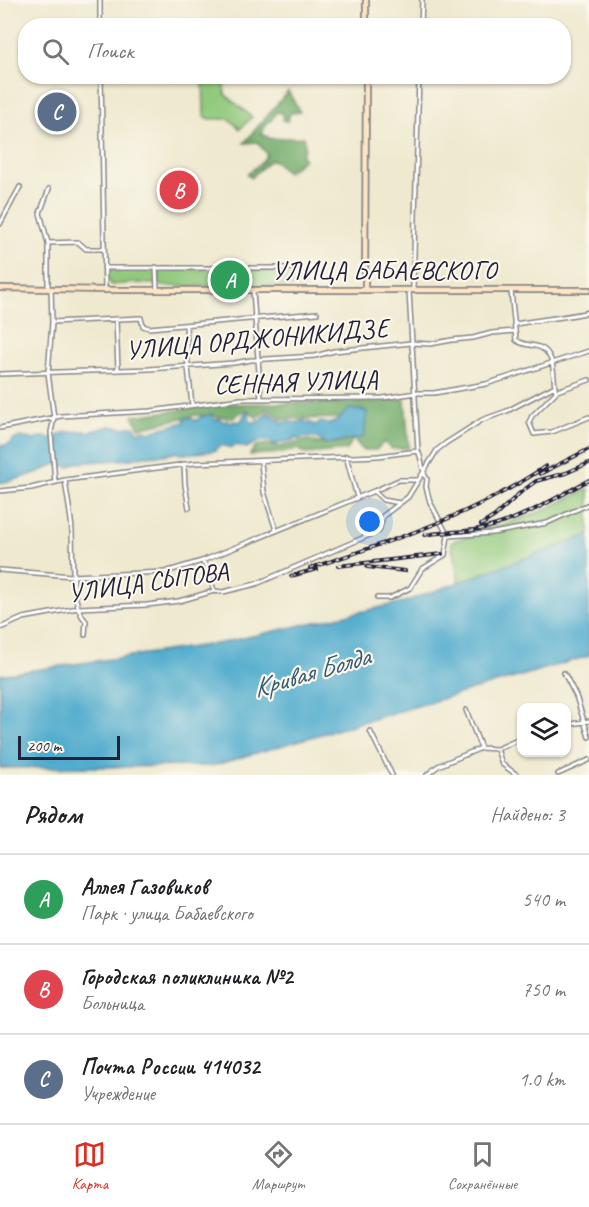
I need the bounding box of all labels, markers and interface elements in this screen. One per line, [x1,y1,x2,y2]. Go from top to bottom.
search box [18,18,571,84]
icon: search [39,35,72,68]
text: Поиск [87,37,133,65]
pin: C [38,90,76,134]
pin: B [160,168,198,213]
street label: УЛИЦА БАБАЕВСКОГО [272,254,499,287]
pin: A [210,258,250,302]
street label: УЛИЦА ОРДЖОНИКИДЗЕ [124,311,393,367]
street label: СЕННАЯ УЛИЦА [214,363,379,401]
your location [355,507,384,536]
street label: УЛИЦА СЫТОВА [66,554,231,610]
water label: Кривая Болда [249,639,375,705]
map controls [517,703,571,757]
button: layers [517,703,571,757]
scale bar [18,733,120,760]
text: 200 m [27,736,61,756]
text: Рядом [24,798,82,831]
text: Найдено: 3 [490,802,565,827]
text: Аллея Газовиков [81,873,208,901]
text: A [38,887,49,912]
text: 540 m [522,887,565,912]
text: Парк · улица Бабаевского [81,901,253,926]
text: Городская поликлиника №2 [81,963,293,991]
text: B [38,977,49,1002]
text: 750 m [522,977,565,1002]
text: Больница [81,991,144,1016]
text: Почта России 414032 [81,1053,260,1081]
text: C [39,1067,48,1092]
text: 1.0 km [519,1067,565,1092]
text: Учреждение [81,1081,155,1106]
tab: Карта [72,1138,108,1194]
tab: Маршрут [252,1138,304,1194]
tab: Сохранённые [448,1138,517,1194]

